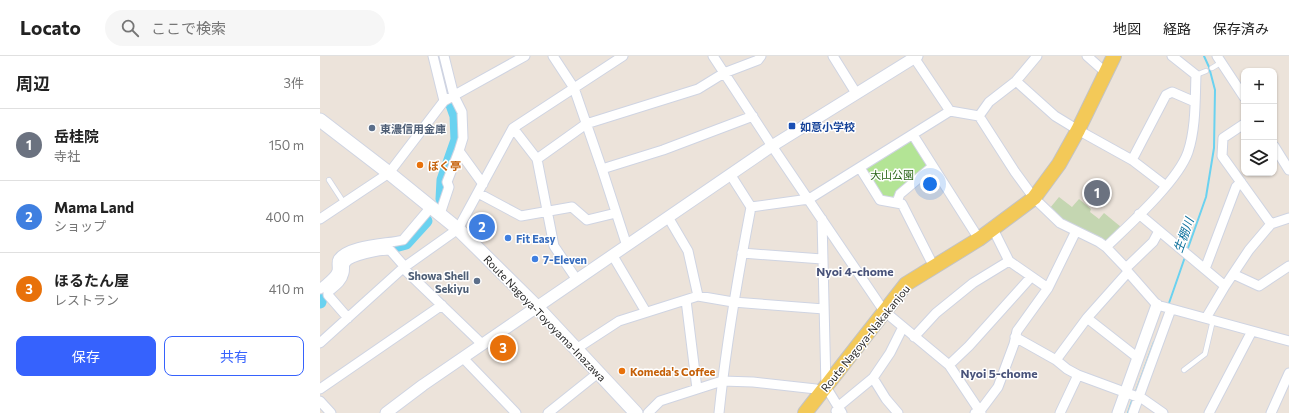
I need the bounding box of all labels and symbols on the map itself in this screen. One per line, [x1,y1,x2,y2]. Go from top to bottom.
place label: 如意小学校 [800,120,855,133]
marker: 如意小学校 [787,121,797,131]
place label: 東濃信用金庫 [380,122,446,135]
marker: 東濃信用金庫 [367,123,377,133]
place label: ぼく亭 [428,159,461,172]
marker: ぼく亭 [415,160,425,170]
park label: 大山公園 [870,168,914,181]
your location [920,174,940,194]
pin: 1 [1084,178,1110,208]
pin: 2 [469,212,495,242]
water label: 生棚川 [1170,214,1196,254]
place label: Fit Easy [516,232,556,245]
marker: Fit Easy [503,233,513,243]
street label: Route Nagoya-Toyoyama-Inazawa [481,252,609,384]
place label: 7-Eleven [543,253,587,266]
marker: 7-Eleven [530,254,540,264]
district label: Nyoi 4-chome [816,264,894,278]
place label: Showa Shell Sekiyu [408,269,469,295]
marker: Showa Shell Sekiyu [472,276,482,286]
street label: Route Nagoya-Nakakanjou [818,282,912,394]
pin: 3 [490,333,516,363]
place label: Komeda's Coffee [630,365,715,378]
marker: Komeda's Coffee [617,366,627,376]
district label: Nyoi 5-chome [961,366,1037,380]

